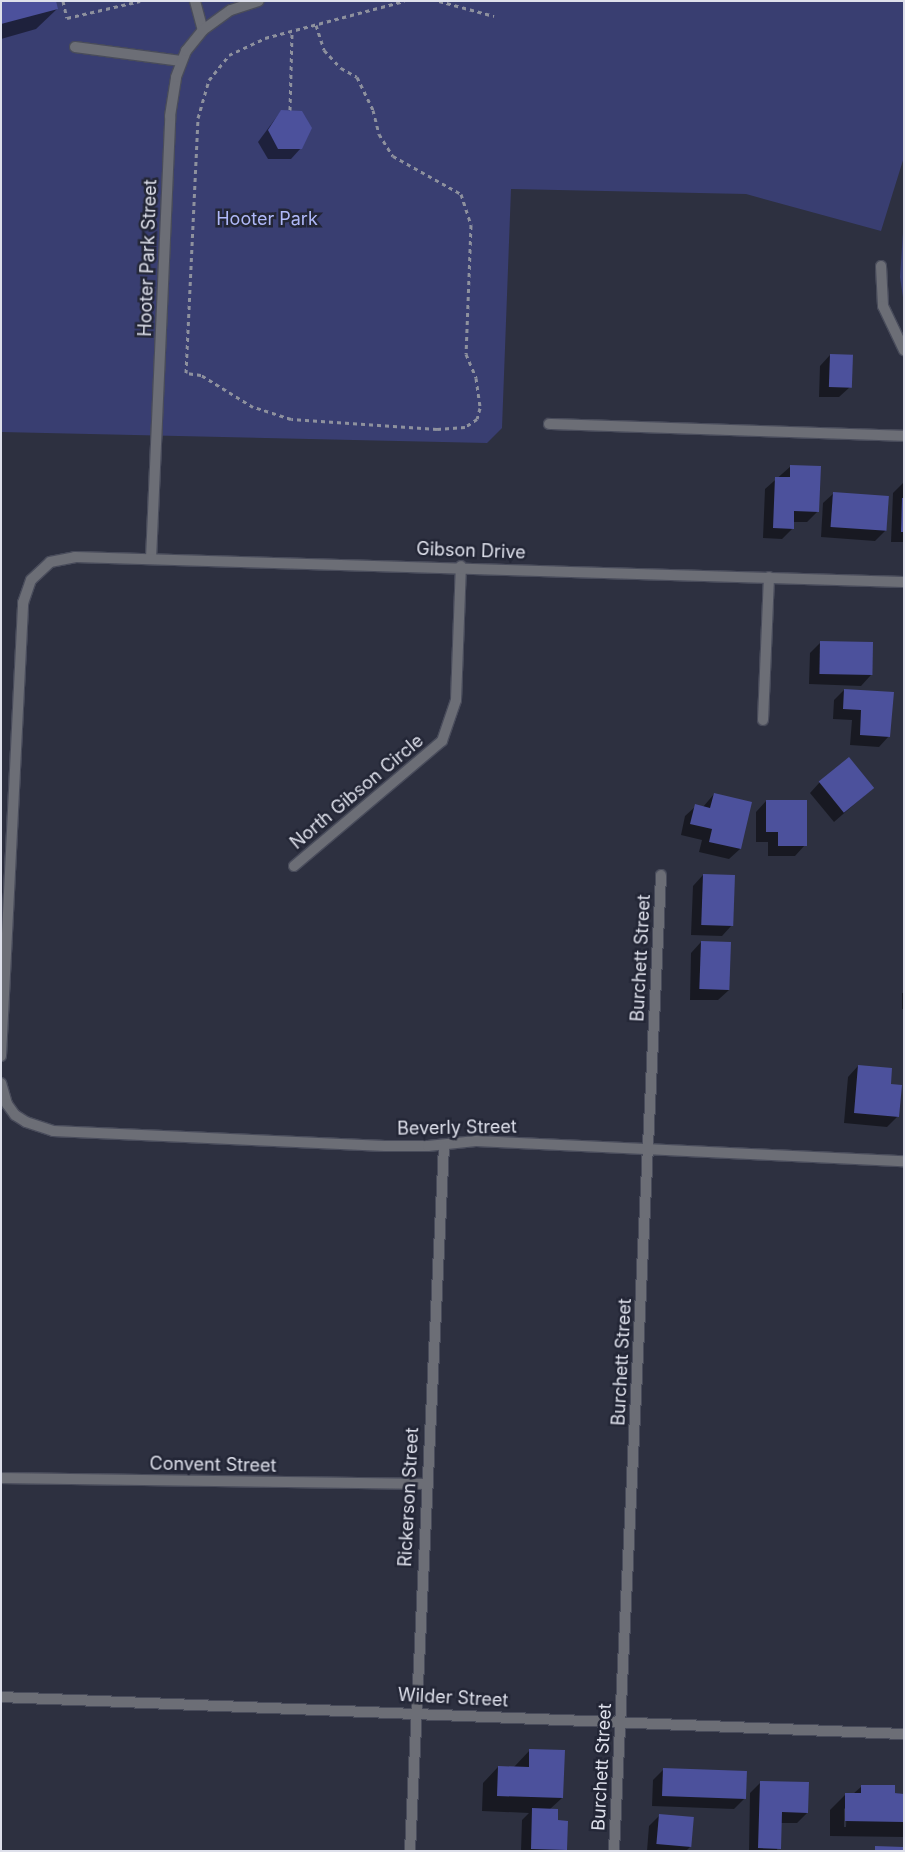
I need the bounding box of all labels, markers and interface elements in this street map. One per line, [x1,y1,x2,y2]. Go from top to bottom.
street label: Hooter Park Street [134,179,162,337]
park label: Hooter Park [216,208,318,230]
street label: Gibson Drive [416,538,526,564]
street label: North Gibson Circle [286,730,428,854]
street label: Burchett Street [627,894,655,1022]
street label: Beverly Street [397,1116,517,1140]
street label: Burchett Street [608,1298,636,1426]
street label: Rickerson Street [395,1427,423,1567]
street label: Convent Street [149,1453,277,1477]
street label: Wilder Street [397,1684,509,1712]
street label: Burchett Street [588,1703,616,1831]

